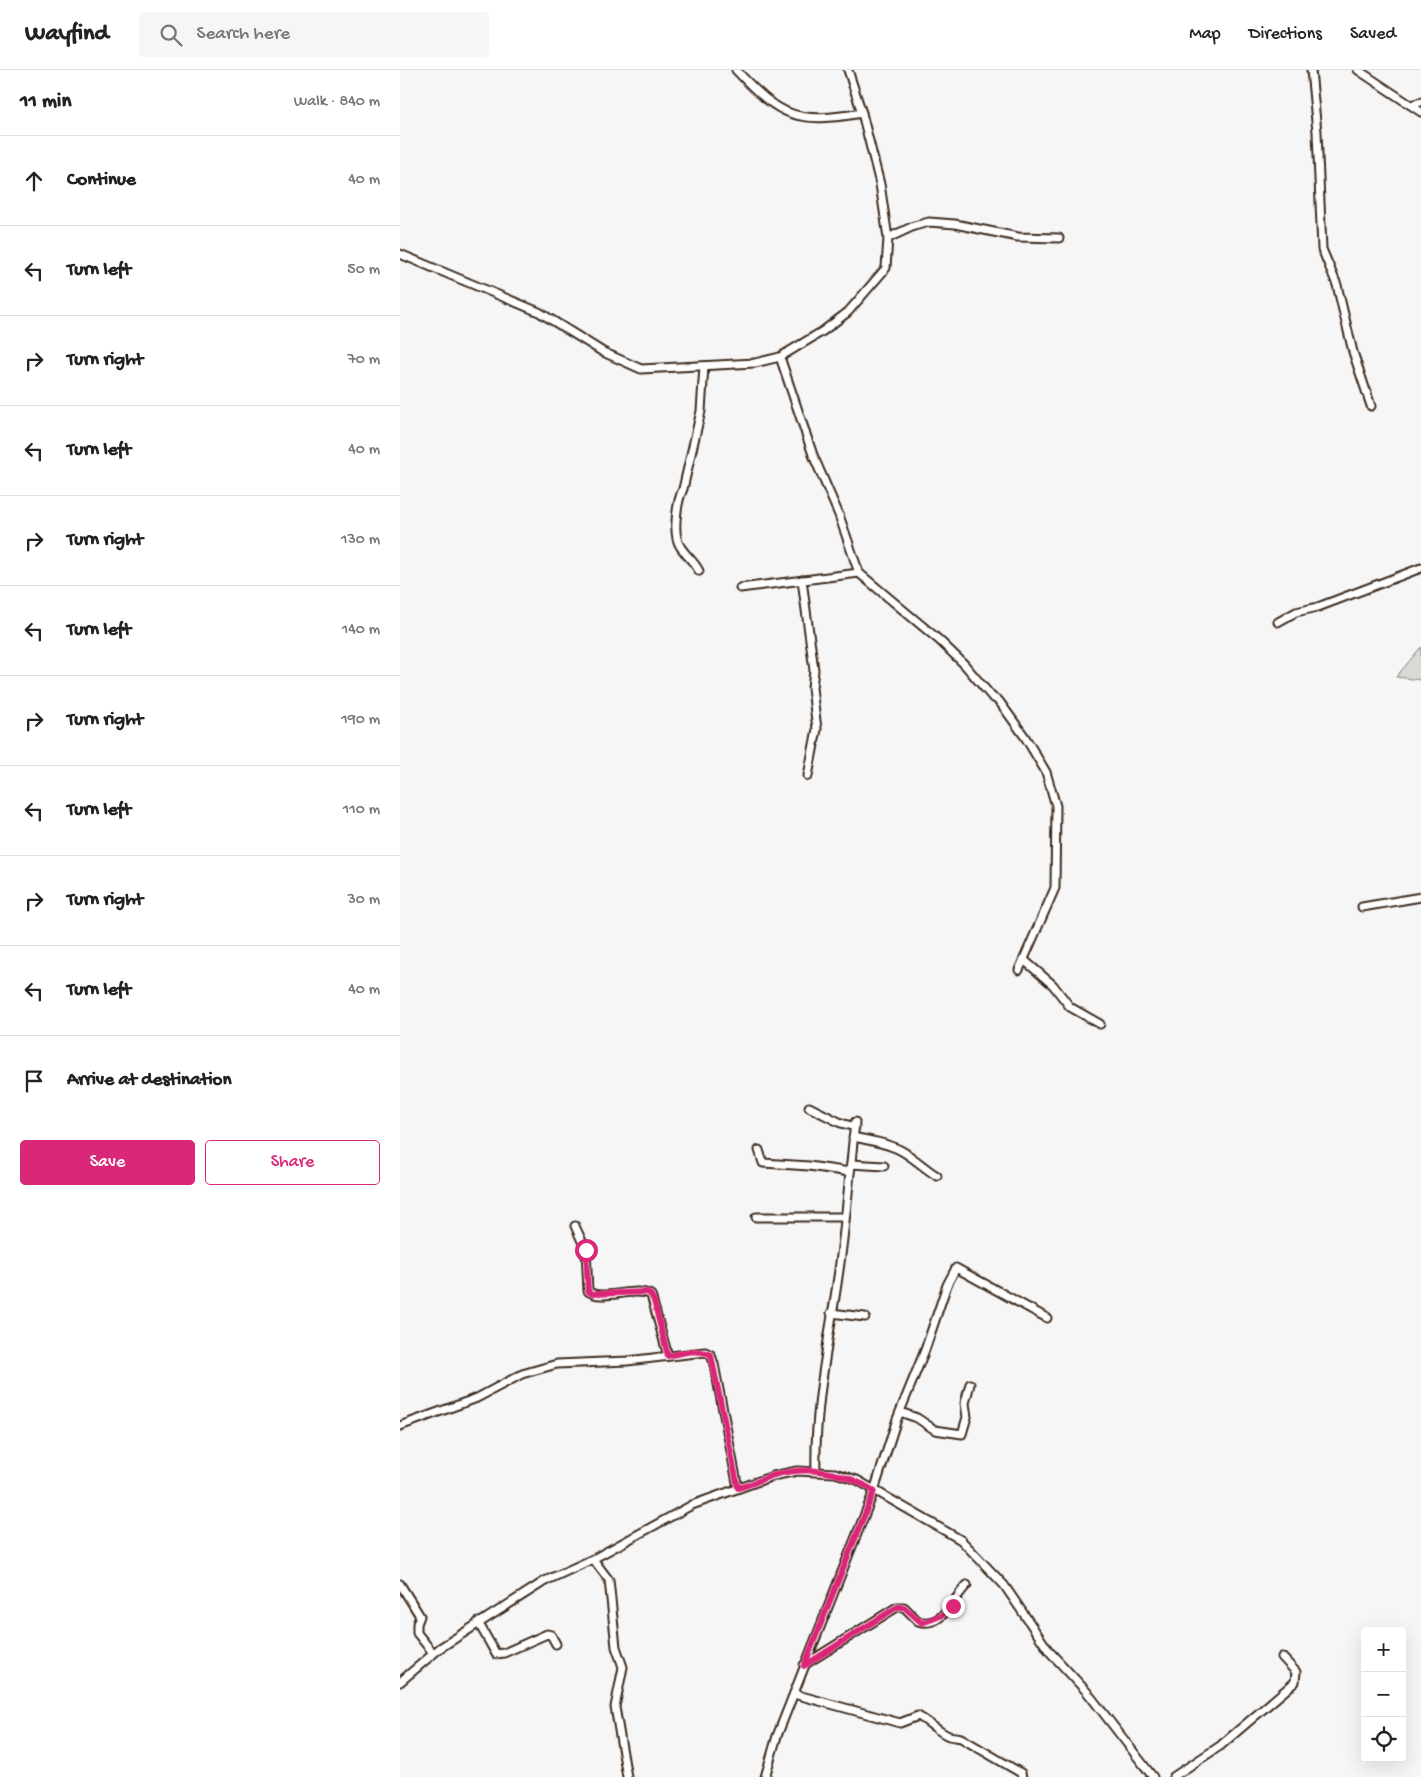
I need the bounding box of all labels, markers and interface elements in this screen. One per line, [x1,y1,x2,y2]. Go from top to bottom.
search box [139,12,489,57]
text: Wayfind [25,20,109,49]
icon: search [157,21,185,49]
text: Search here [197,23,290,46]
text: Map [1189,24,1221,45]
text: Directions [1249,24,1322,45]
text: Saved [1350,24,1396,45]
text: 11 min [20,90,71,115]
text: Walk · 840 m [294,93,380,112]
icon: ahead [20,167,48,195]
text: Continue [67,169,136,192]
text: 40 m [348,171,380,190]
icon: left [20,257,48,285]
text: Turn left [67,259,131,282]
text: 50 m [347,261,380,280]
icon: right [20,347,48,375]
text: Turn right [67,349,143,372]
text: 70 m [347,351,380,370]
icon: left [20,437,48,465]
text: Turn left [67,439,131,462]
text: 40 m [348,441,380,460]
icon: right [20,527,48,555]
text: Turn right [67,529,143,552]
text: 130 m [341,531,380,550]
icon: left [20,617,48,645]
text: Turn left [67,619,131,642]
text: 140 m [342,621,380,640]
icon: right [20,707,48,735]
text: Turn right [67,709,143,732]
text: 190 m [341,711,380,730]
icon: left [20,797,48,825]
text: Turn left [67,799,131,822]
text: 110 m [343,801,380,820]
icon: right [20,887,48,915]
text: Turn right [67,889,143,912]
text: 30 m [347,891,380,910]
icon: left [20,977,48,1005]
text: Turn left [67,979,131,1002]
text: 40 m [348,981,380,1000]
icon: arrive [20,1067,48,1095]
text: Arrive at destination [67,1069,231,1092]
button: Save [20,1140,195,1185]
button: Share [205,1140,380,1185]
route start [575,1239,598,1262]
route end [942,1595,965,1618]
map controls [1361,1627,1406,1762]
button: + [1361,1627,1406,1672]
button: − [1361,1672,1406,1717]
button: locate [1361,1717,1406,1762]

